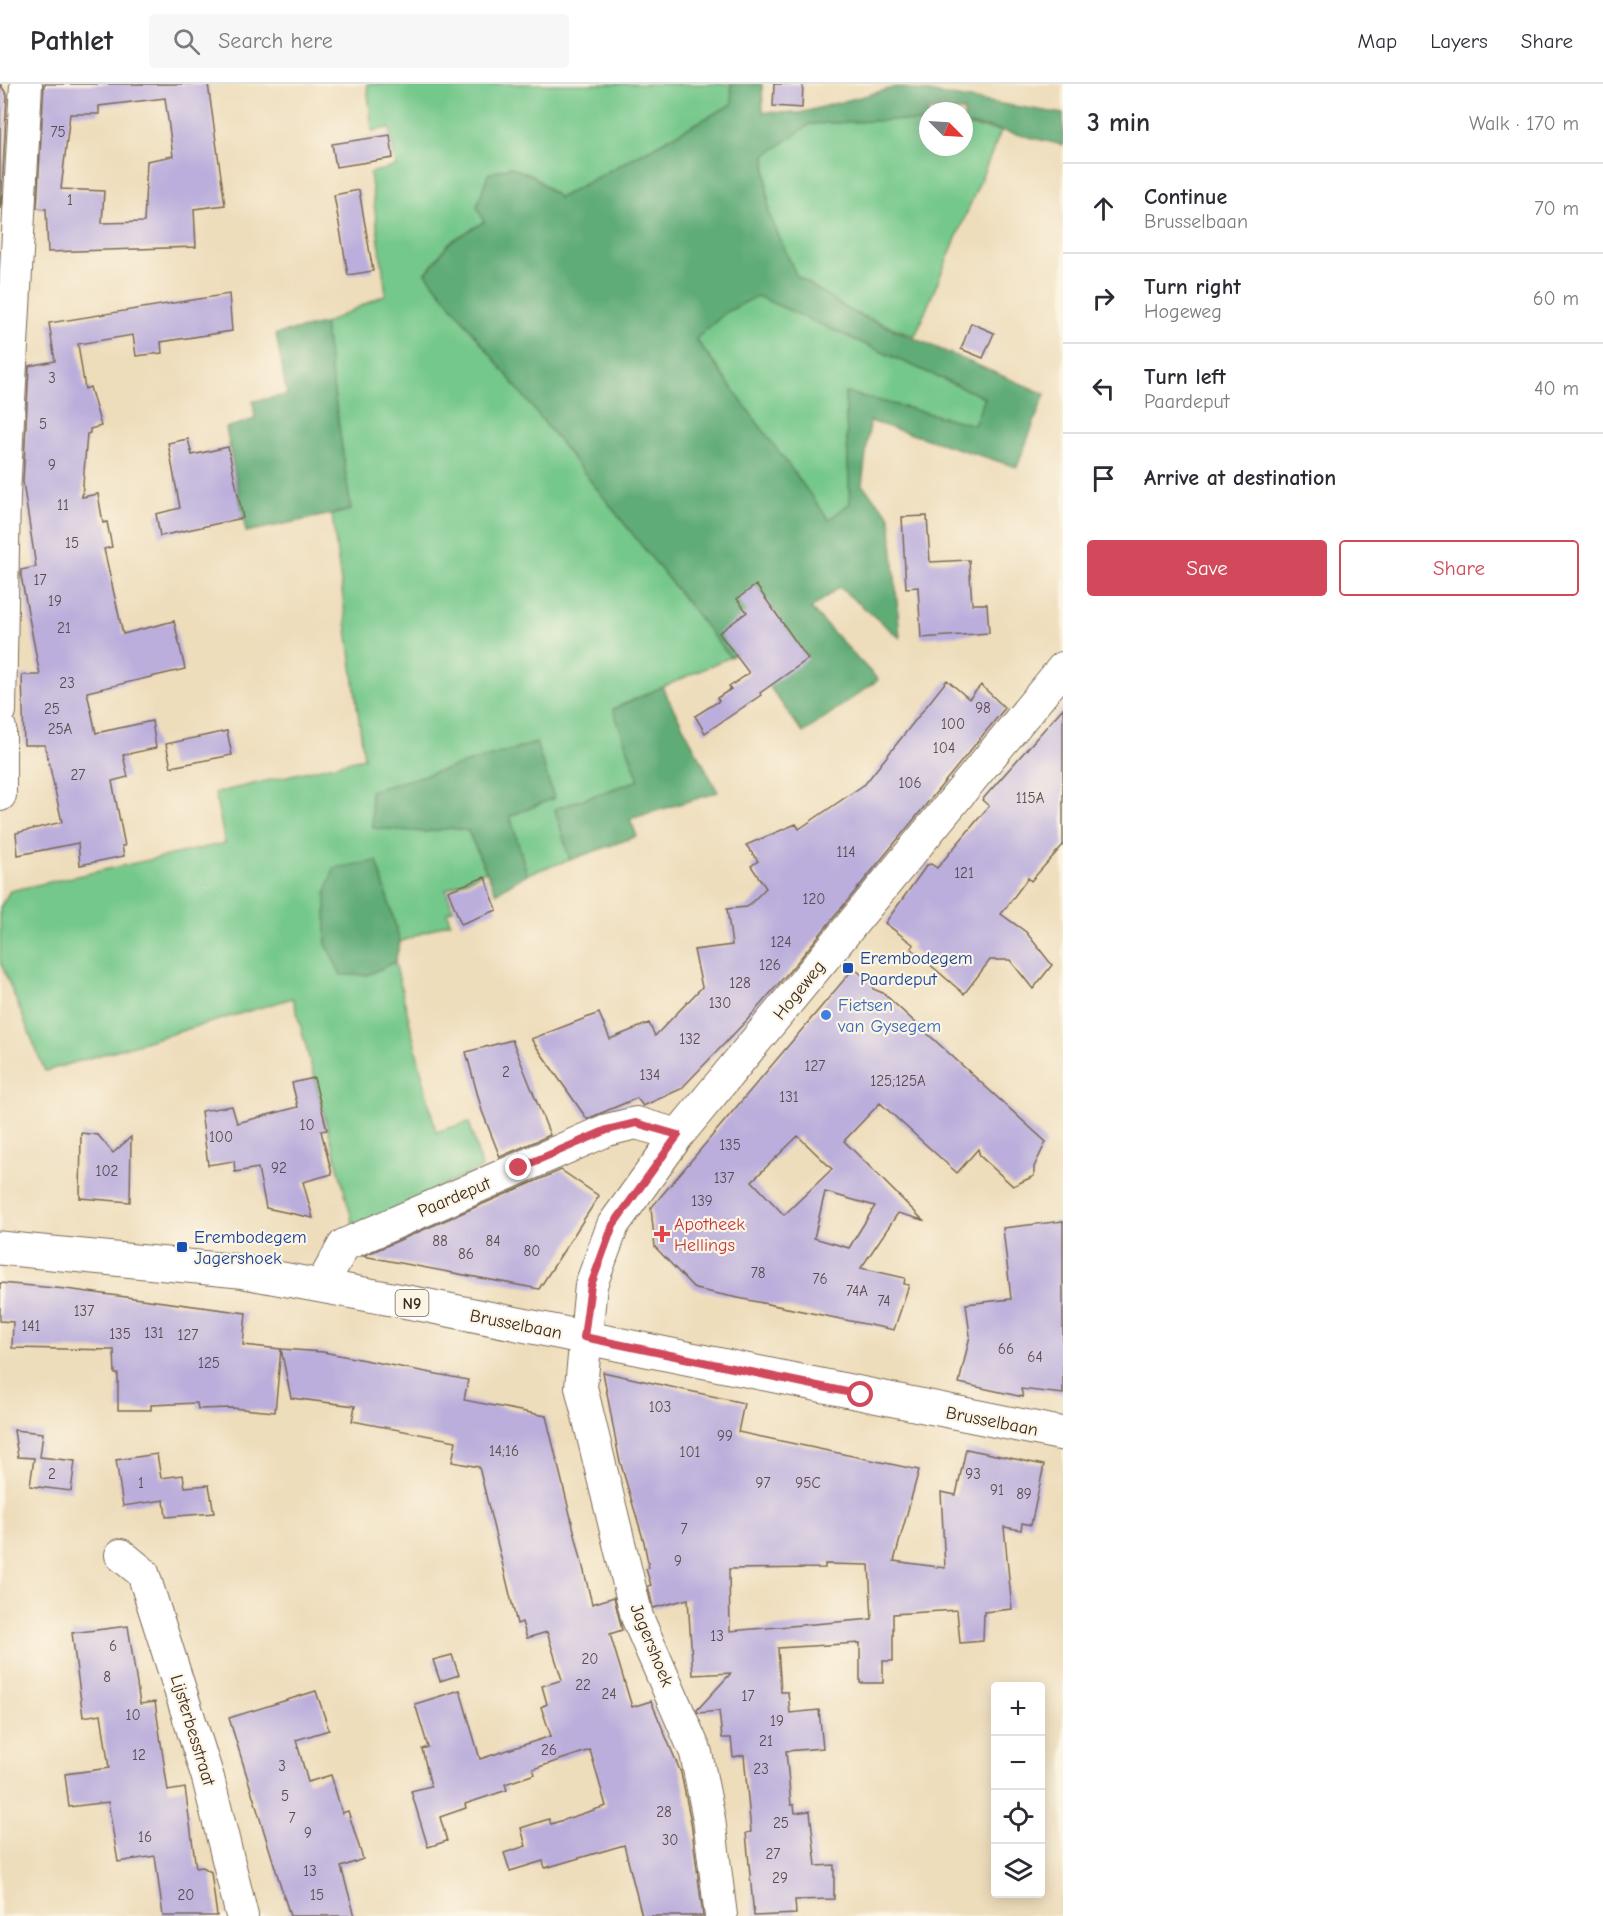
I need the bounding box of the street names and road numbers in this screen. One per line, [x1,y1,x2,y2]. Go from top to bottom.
street label: Hogeweg [769,956,830,1024]
street label: Paardeput [415,1172,495,1222]
road number: N9 [396,1290,428,1316]
street label: Brusselbaan [468,1305,564,1344]
street label: Brusselbaan [944,1402,1040,1441]
street label: Jagershoek [625,1601,678,1690]
street label: Lijsterbesstraat [166,1672,220,1789]

